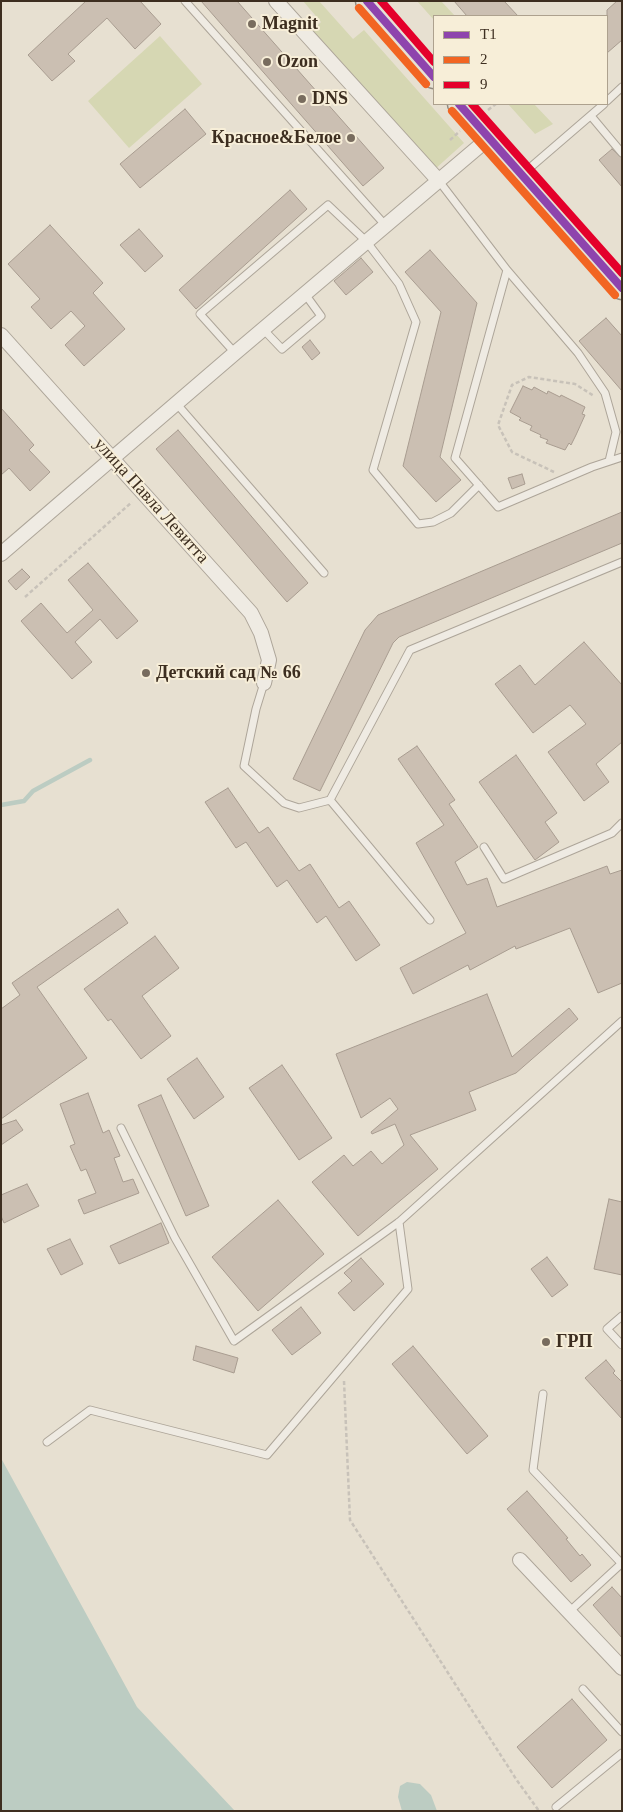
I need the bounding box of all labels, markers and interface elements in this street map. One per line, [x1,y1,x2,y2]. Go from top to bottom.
place label: Magnit [262,13,318,35]
legend [433,15,608,105]
marker: Magnit [246,18,258,30]
text: Т1 [480,26,497,42]
place label: Ozon [277,51,318,73]
text: 2 [480,51,488,67]
marker: Ozon [261,56,273,68]
text: 9 [480,76,488,92]
place label: DNS [312,88,348,110]
marker: DNS [296,93,308,105]
place label: Красное&Белое [212,127,341,149]
marker: Красное&Белое [345,132,357,144]
street label: улица Павла Левитта [89,434,213,568]
place label: Детский сад № 66 [156,662,301,684]
marker: Детский сад № 66 [140,667,152,679]
place label: ГРП [556,1331,592,1353]
marker: ГРП [540,1336,552,1348]

